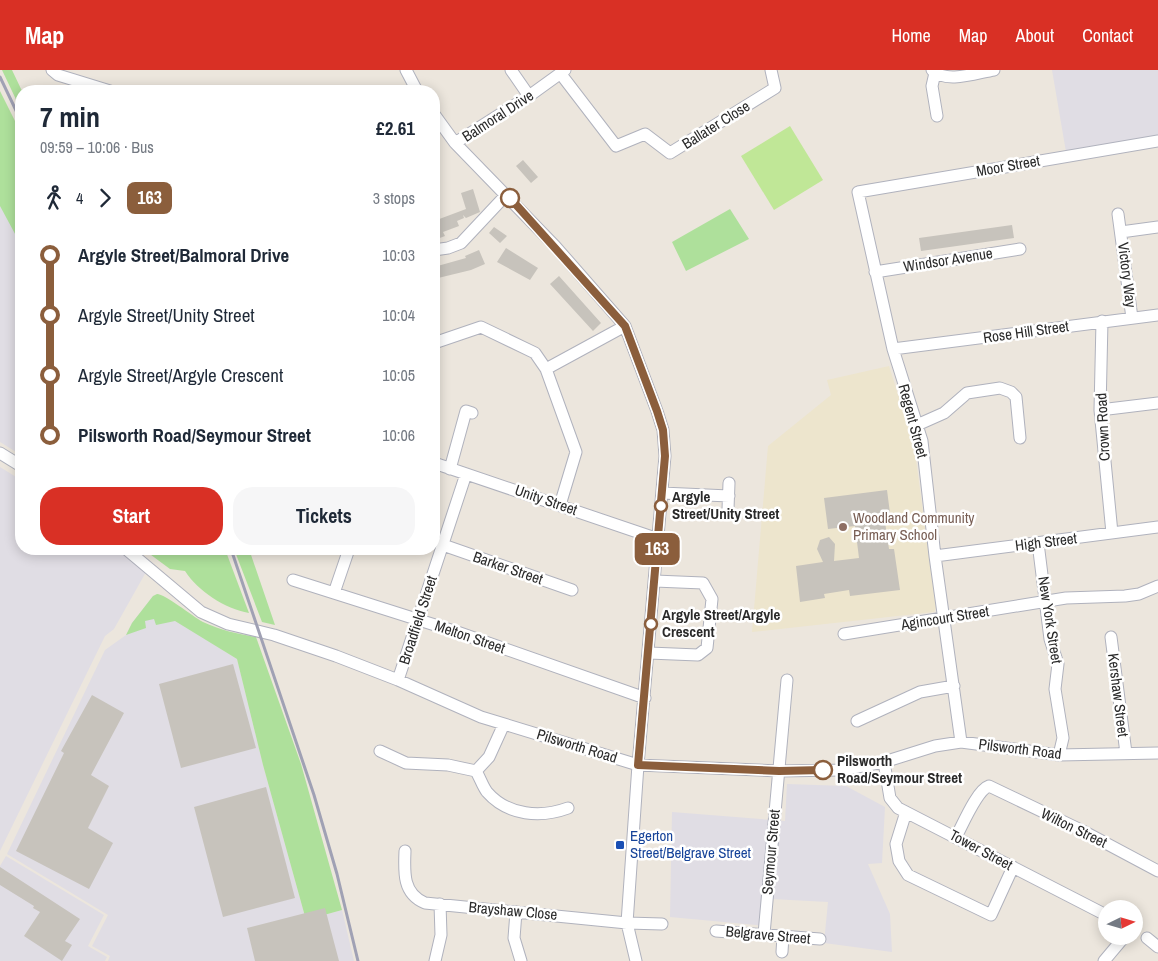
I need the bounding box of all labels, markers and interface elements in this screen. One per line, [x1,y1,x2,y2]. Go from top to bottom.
text: Map [25,19,64,51]
text: Home [891,23,931,48]
text: Map [959,23,988,48]
text: About [1016,23,1054,48]
text: Contact [1082,23,1133,48]
street label: Balmoral Drive [458,85,538,147]
street label: Ballater Close [678,95,754,154]
text: 7 min [40,98,100,136]
text: £2.61 [376,115,415,141]
text: 09:59 – 10:06 · Bus [40,136,154,158]
street label: Moor Street [974,149,1042,181]
icon: walk [40,184,68,212]
icon: forward [91,184,119,212]
text: 163 [137,185,162,210]
text: 4 [76,187,83,209]
text: 3 stops [373,187,415,209]
unlabelled marker [500,188,520,208]
street label: Victory Way [1113,241,1142,310]
text: Argyle Street/Balmoral Drive [78,242,289,268]
street label: Windsor Avenue [902,242,994,277]
text: 10:03 [382,244,415,266]
text: Argyle Street/Unity Street [78,302,255,328]
text: 10:04 [382,304,415,326]
street label: Rose Hill Street [982,315,1071,348]
text: Argyle Street/Argyle Crescent [78,362,283,388]
text: 10:05 [382,364,415,386]
street label: Regent Street [894,381,934,461]
street label: Crown Road [1090,392,1115,462]
text: Pilsworth Road/Seymour Street [78,422,311,448]
text: 10:06 [382,424,415,446]
street label: Unity Street [512,479,581,520]
place label: Argyle Street/Unity Street [672,486,779,524]
button: Start [40,487,223,545]
button: Tickets [233,487,415,545]
marker: Argyle Street/Unity Street [654,499,668,513]
place label: Woodland Community Primary School [853,507,975,545]
marker: Woodland Community Primary School [837,521,849,533]
street label: High Street [1014,527,1079,556]
line badge: 163 [628,533,686,565]
text: 163 [645,536,669,561]
street label: Barker Street [470,546,546,589]
street label: Broadfield Street [393,572,442,667]
street label: New York Street [1033,575,1068,666]
street label: Agincourt Street [898,600,991,635]
place label: Argyle Street/Argyle Crescent [662,604,780,642]
street label: Melton Street [432,615,509,659]
marker: Argyle Street/Argyle Crescent [644,617,658,631]
street label: Kershaw Street [1103,652,1134,739]
street label: Pilsworth Road [534,723,620,768]
street label: Pilsworth Road [977,733,1063,764]
place label: Pilsworth Road/Seymour Street [837,750,962,788]
marker: Pilsworth Road/Seymour Street [813,760,833,780]
street label: Wilton Street [1038,803,1111,853]
street label: Seymour Street [756,808,785,895]
street label: Tower Street [946,824,1017,875]
place label: Egerton Street/Belgrave Street [630,825,752,863]
marker: Egerton Street/Belgrave Street [614,839,626,851]
street label: Brayshaw Close [468,896,558,925]
north arrow [1098,900,1142,945]
map controls [1098,900,1143,945]
street label: Belgrave Street [725,920,812,949]

